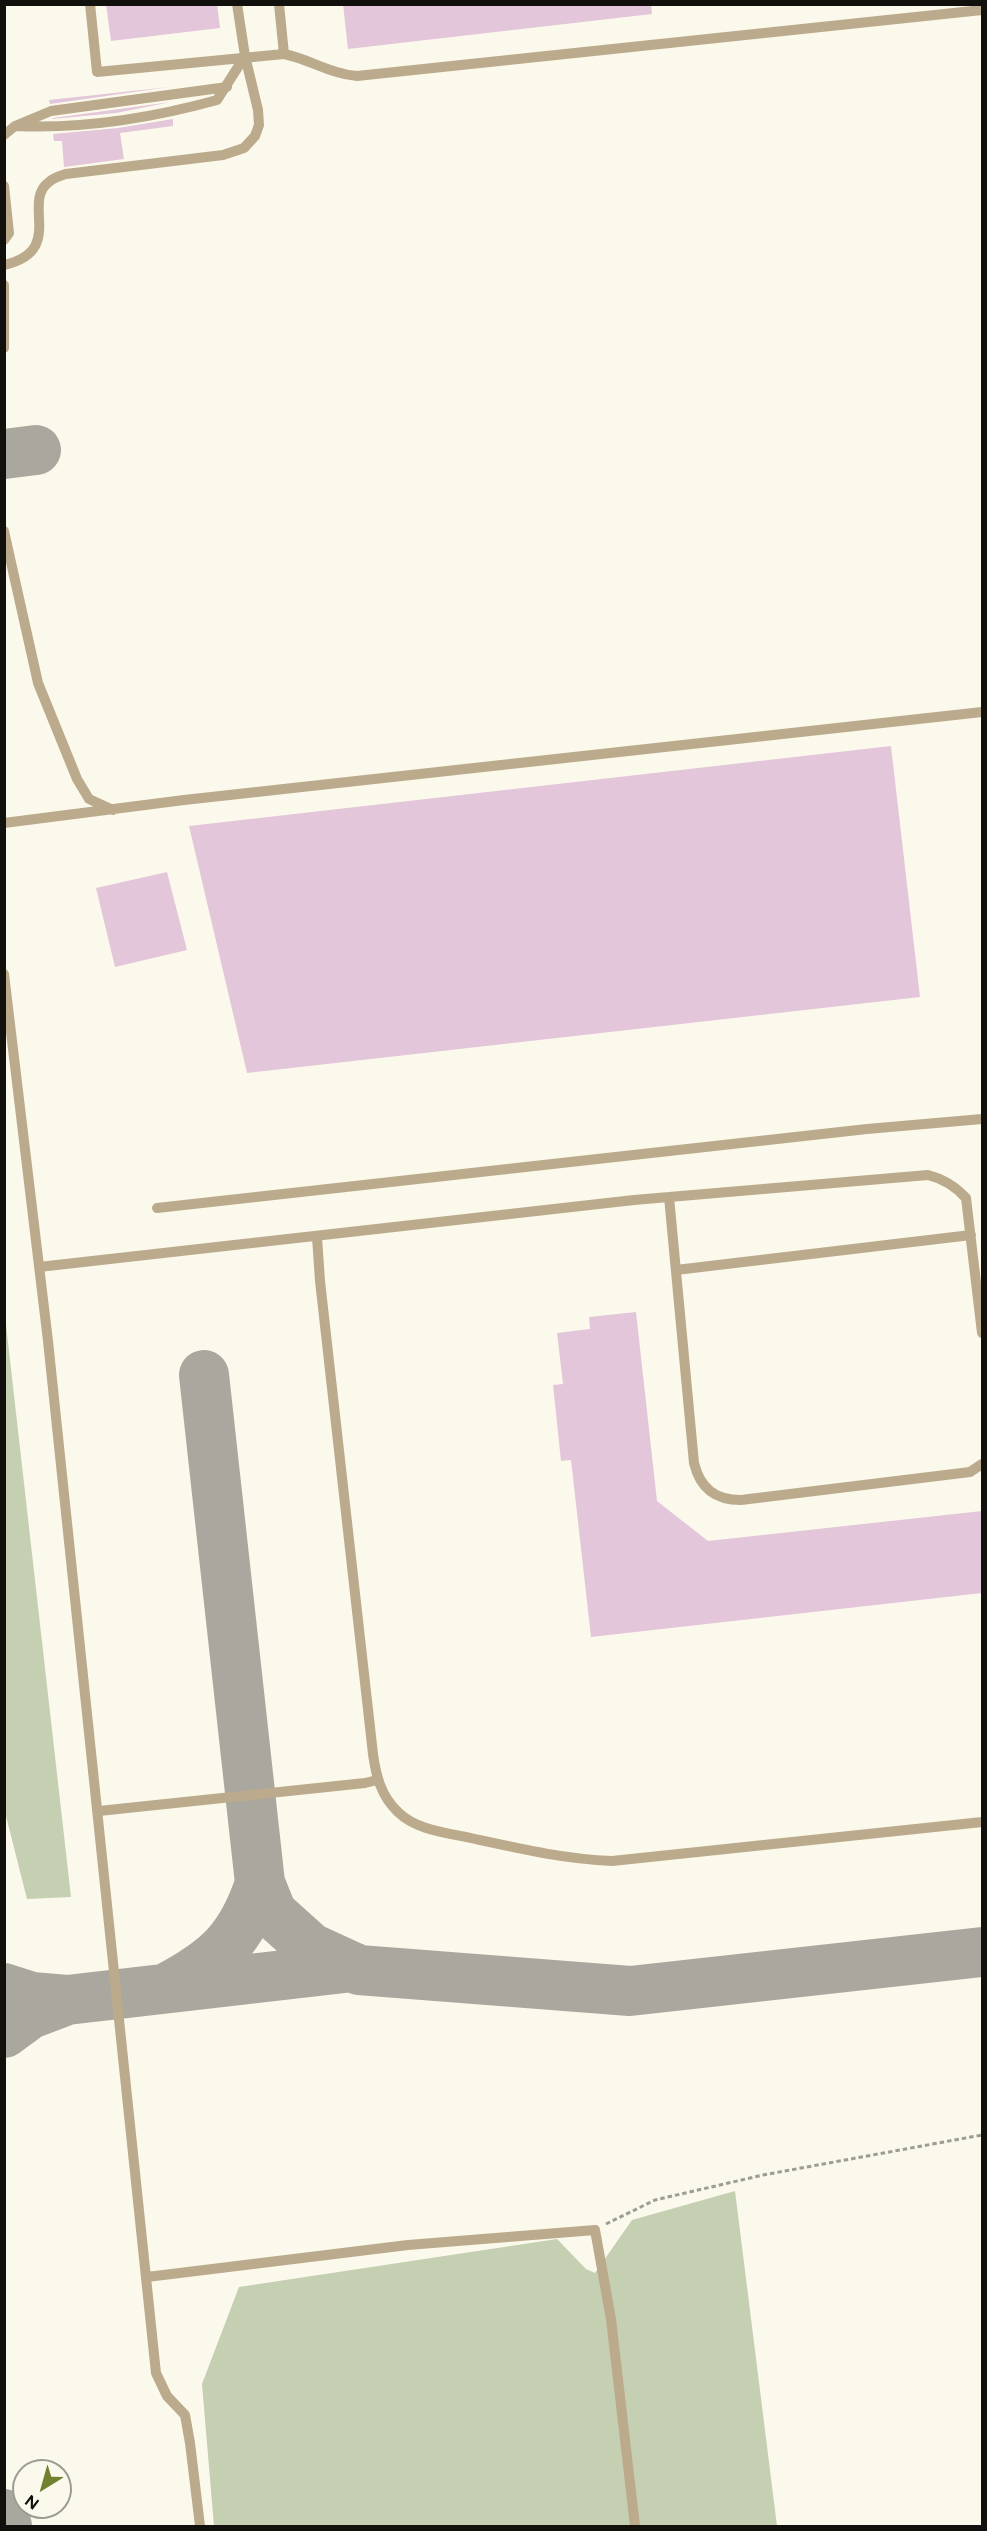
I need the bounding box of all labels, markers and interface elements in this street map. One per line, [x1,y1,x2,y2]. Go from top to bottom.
north arrow [12,2459,72,2519]
text: N [21,2491,43,2513]

